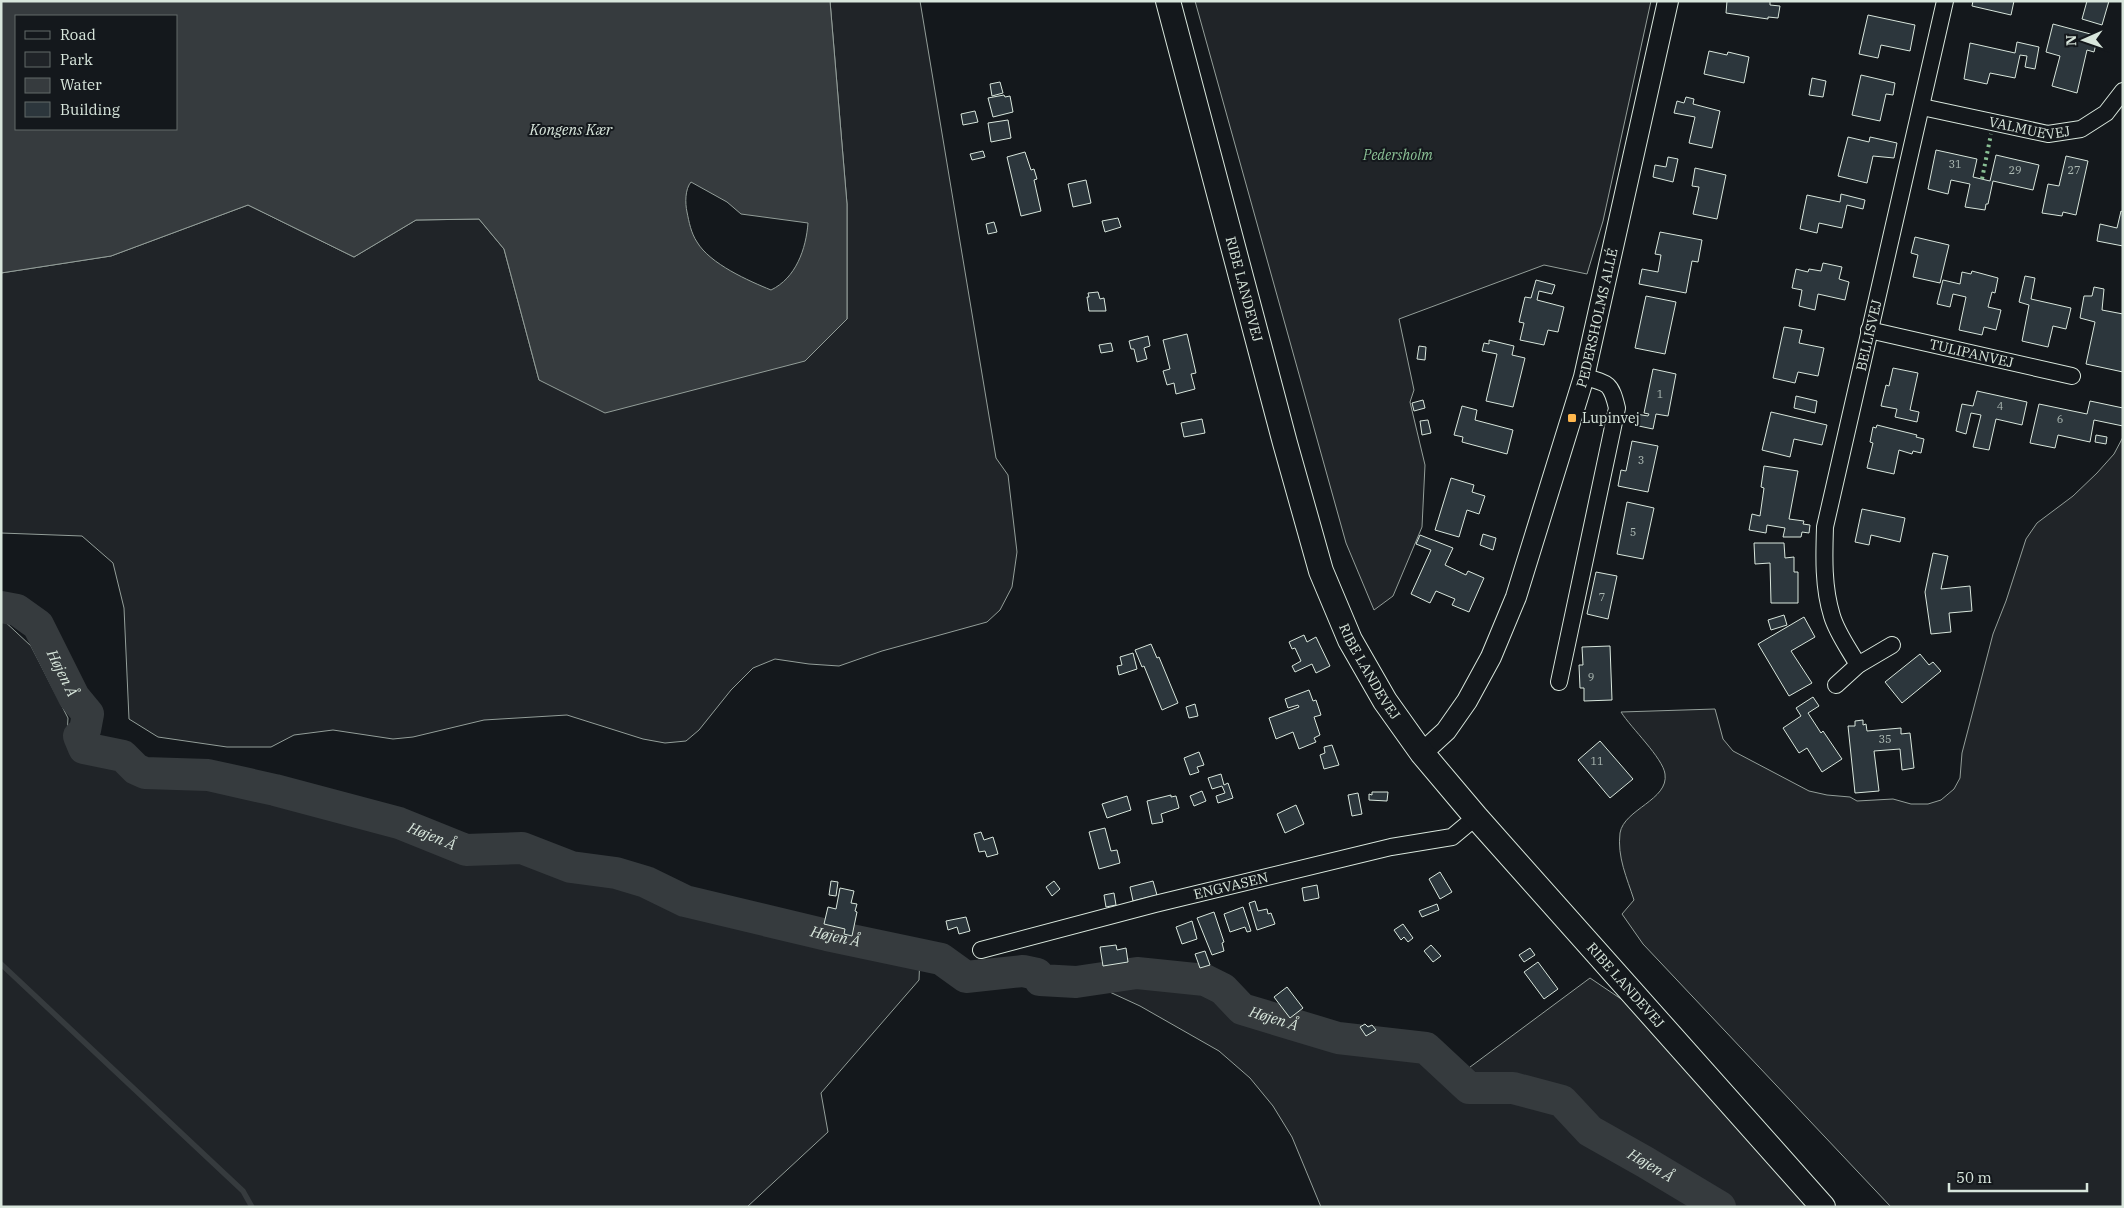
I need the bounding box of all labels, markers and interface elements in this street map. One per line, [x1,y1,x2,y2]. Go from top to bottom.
legend [15,15,178,130]
north arrow [2059,15,2109,65]
text: Road [60,25,96,44]
text: N [2062,35,2080,46]
text: Park [60,50,93,69]
text: Water [60,75,102,94]
text: Building [60,100,120,119]
street label: VALMUEVEJ [1987,113,2072,143]
water label: Kongens Kær [529,120,613,139]
park label: Pedersholm [1362,146,1433,164]
house number: 31 [1948,157,1962,171]
house number: 29 [2008,163,2022,177]
house number: 27 [2067,163,2081,177]
street label: RIBE LANDEVEJ [1222,234,1267,344]
street label: PEDERSHOLMS ALLÉ [1572,246,1622,390]
street label: BELLISVEJ [1852,298,1886,373]
street label: TULIPANVEJ [1928,335,2015,371]
house number: 1 [1657,387,1663,401]
house number: 4 [1997,399,2004,413]
place label: Lupinvej [1582,409,1640,427]
marker: Lupinvej [1566,412,1578,424]
house number: 6 [2057,412,2063,426]
house number: 3 [1638,453,1644,467]
house number: 5 [1630,525,1636,539]
house number: 7 [1599,590,1605,604]
street label: RIBE LANDEVEJ [1335,621,1404,723]
water label: Højen Å [42,645,82,700]
house number: 9 [1588,670,1594,684]
house number: 35 [1878,732,1892,746]
house number: 11 [1590,754,1604,768]
water label: Højen Å [404,817,459,854]
street label: ENGVASEN [1192,868,1270,903]
water label: Højen Å [808,921,862,951]
street label: RIBE LANDEVEJ [1583,939,1668,1032]
water label: Højen Å [1246,1001,1301,1034]
water label: Højen Å [1624,1144,1678,1186]
scale bar [1949,1160,2086,1192]
text: 50 m [1956,1168,1992,1187]

